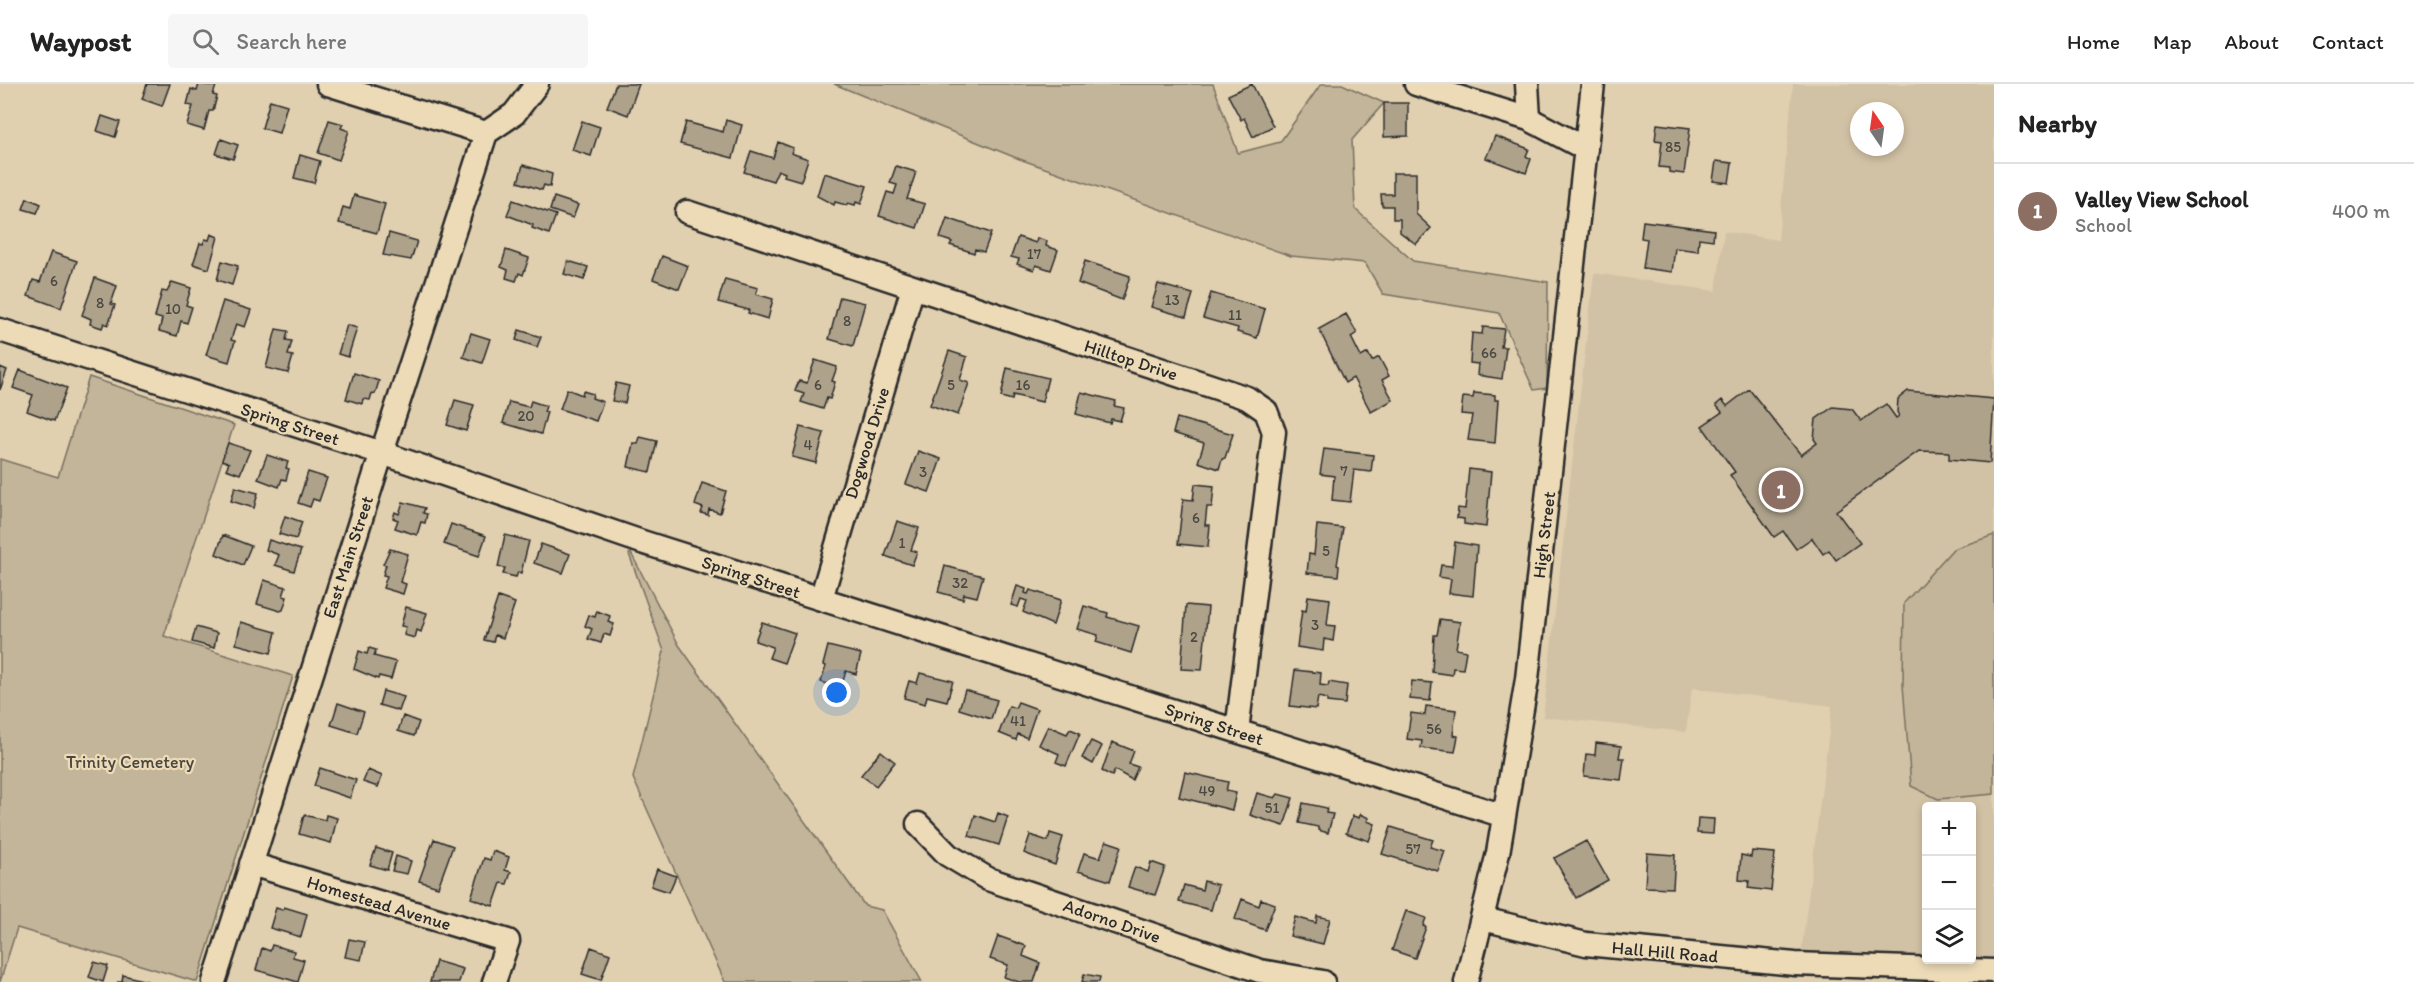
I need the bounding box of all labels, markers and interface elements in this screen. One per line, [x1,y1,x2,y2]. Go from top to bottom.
search box [168,14,588,68]
text: Waypost [30,24,132,58]
icon: search [189,25,222,58]
text: Search here [237,28,347,55]
text: Home [2067,29,2120,54]
text: Map [2153,29,2192,54]
text: About [2225,29,2279,54]
text: Contact [2312,29,2384,54]
north arrow [1850,102,1904,156]
text: Nearby [2018,107,2097,139]
house number: 85 [1665,138,1681,156]
text: Valley View School [2075,186,2248,213]
text: 1 [2033,199,2042,223]
text: 400 m [2332,199,2390,223]
text: School [2075,213,2132,237]
house number: 17 [1027,245,1042,263]
house number: 6 [50,272,58,290]
house number: 13 [1164,291,1180,309]
house number: 8 [96,294,104,312]
house number: 10 [165,300,181,318]
house number: 11 [1228,306,1242,324]
house number: 8 [843,312,851,330]
street label: Hilltop Drive [1082,335,1180,385]
house number: 66 [1481,344,1497,362]
house number: 6 [814,376,822,394]
house number: 5 [947,376,955,394]
house number: 16 [1016,376,1031,394]
street label: Dogwood Drive [840,385,894,501]
street label: Spring Street [238,398,342,450]
house number: 20 [517,407,535,425]
house number: 4 [803,436,813,454]
house number: 7 [1340,462,1348,480]
house number: 3 [919,463,927,481]
pin: 1 [1762,468,1800,512]
street label: High Street [1528,490,1560,580]
street label: East Main Street [318,493,378,621]
house number: 6 [1192,509,1200,527]
house number: 1 [899,534,906,552]
house number: 5 [1322,542,1330,560]
street label: Spring Street [699,551,803,603]
house number: 32 [952,574,968,592]
house number: 3 [1311,616,1319,634]
house number: 2 [1190,628,1198,646]
your location [822,678,851,707]
street label: Spring Street [1162,698,1266,750]
house number: 41 [1010,712,1026,730]
house number: 56 [1426,720,1442,738]
park label: Trinity Cemetery [66,751,195,773]
house number: 49 [1199,782,1216,800]
house number: 51 [1265,799,1279,817]
map controls [1922,802,1976,964]
button: + [1922,802,1976,856]
house number: 57 [1405,840,1421,858]
button: − [1922,856,1976,910]
street label: Homestead Avenue [304,871,454,935]
street label: Adorno Drive [1060,894,1164,948]
button: layers [1922,910,1976,964]
street label: Hall Hill Road [1611,936,1719,968]

